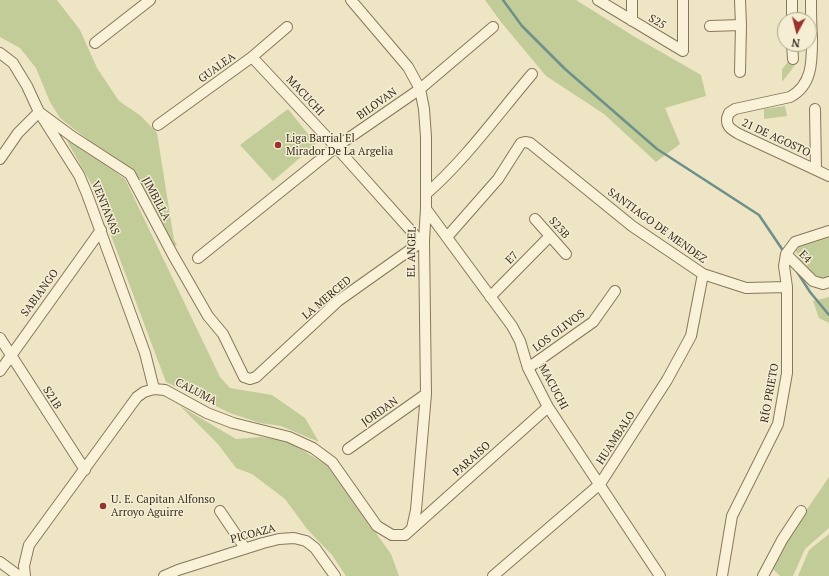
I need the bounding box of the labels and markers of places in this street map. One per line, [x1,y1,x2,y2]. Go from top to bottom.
place label: Liga Barrial El Mirador De La Argelia [286,132,393,158]
marker: Liga Barrial El Mirador De La Argelia [273,140,283,150]
place label: U. E. Capitan Alfonso Arroyo Aguirre [111,493,215,519]
marker: U. E. Capitan Alfonso Arroyo Aguirre [98,501,108,511]

